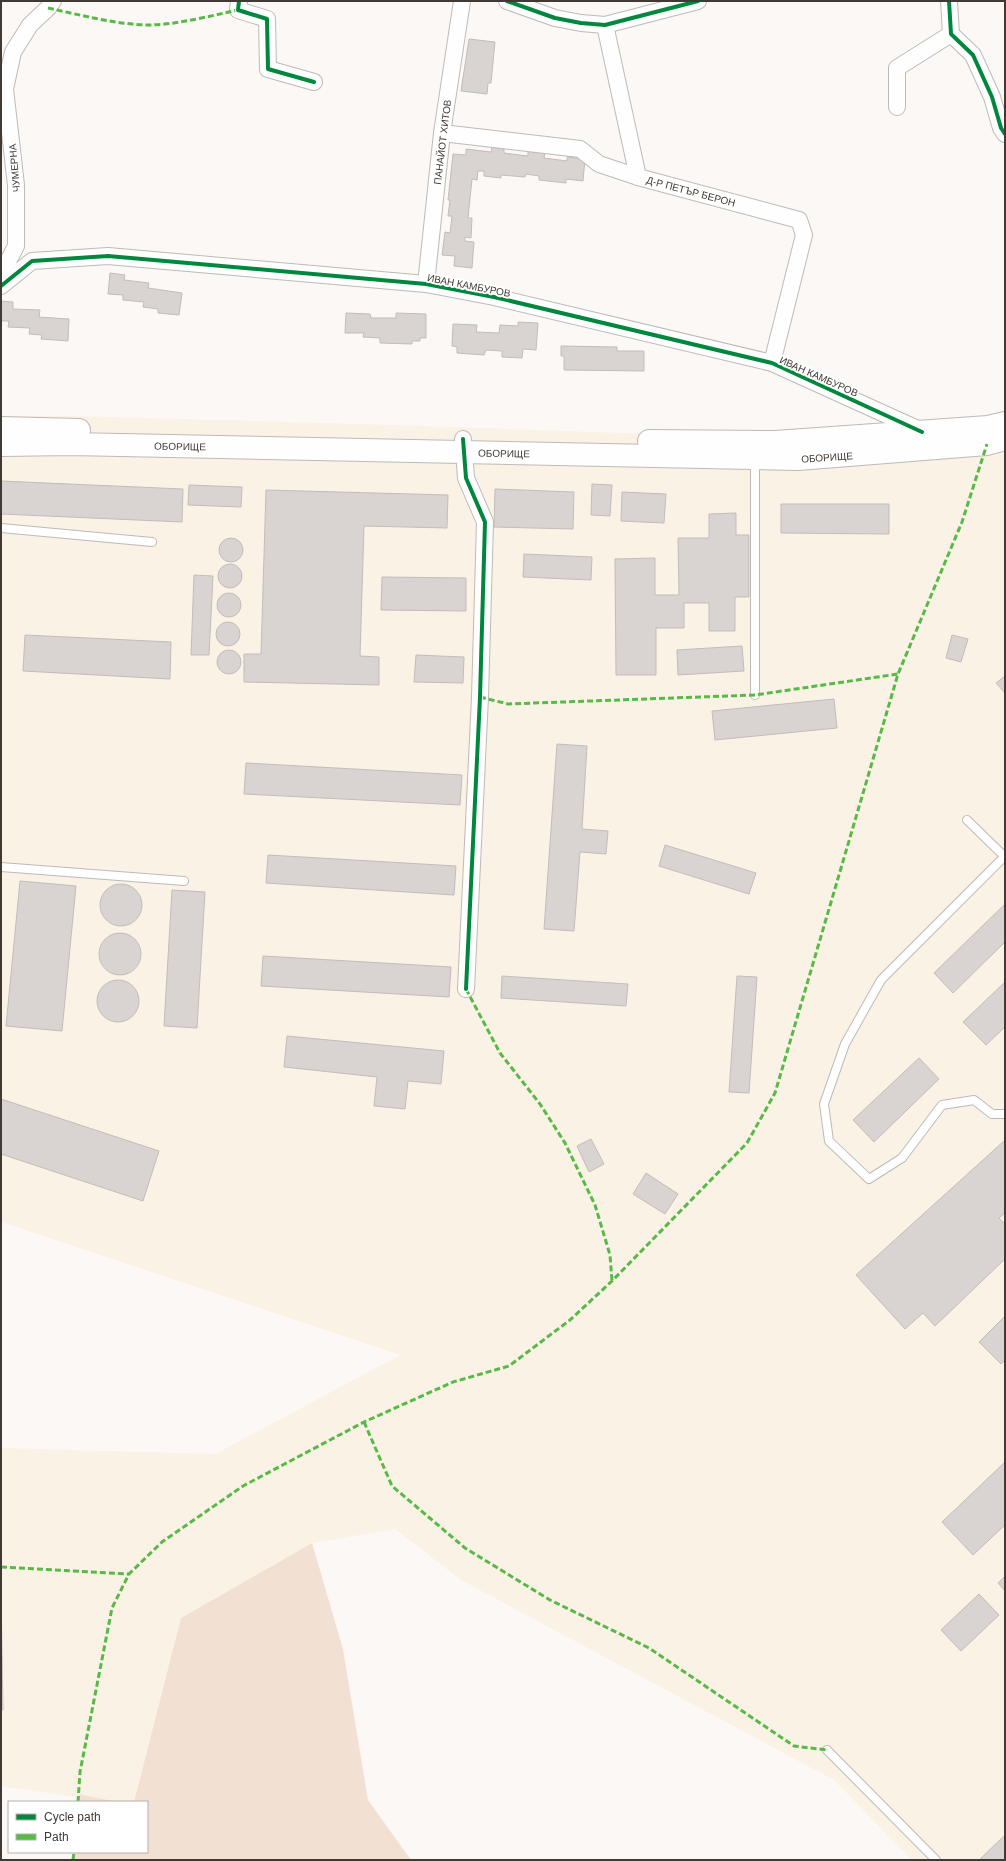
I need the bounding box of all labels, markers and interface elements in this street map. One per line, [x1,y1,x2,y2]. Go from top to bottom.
street label: ПАНАЙОТ ХИТОВ [431,98,453,185]
street label: ЧУМЕРНА [7,143,22,193]
street label: Д-Р ПЕТЪР БЕРОН [645,174,737,209]
street label: ИВАН КАМБУРОВ [426,272,512,299]
street label: ИВАН КАМБУРОВ [778,354,860,399]
street label: ОБОРИЩЕ [154,441,206,452]
street label: ОБОРИЩЕ [478,448,530,459]
street label: ОБОРИЩЕ [801,450,854,465]
legend [8,1801,148,1853]
text: Cycle path [44,1810,101,1824]
text: Path [44,1830,69,1844]

